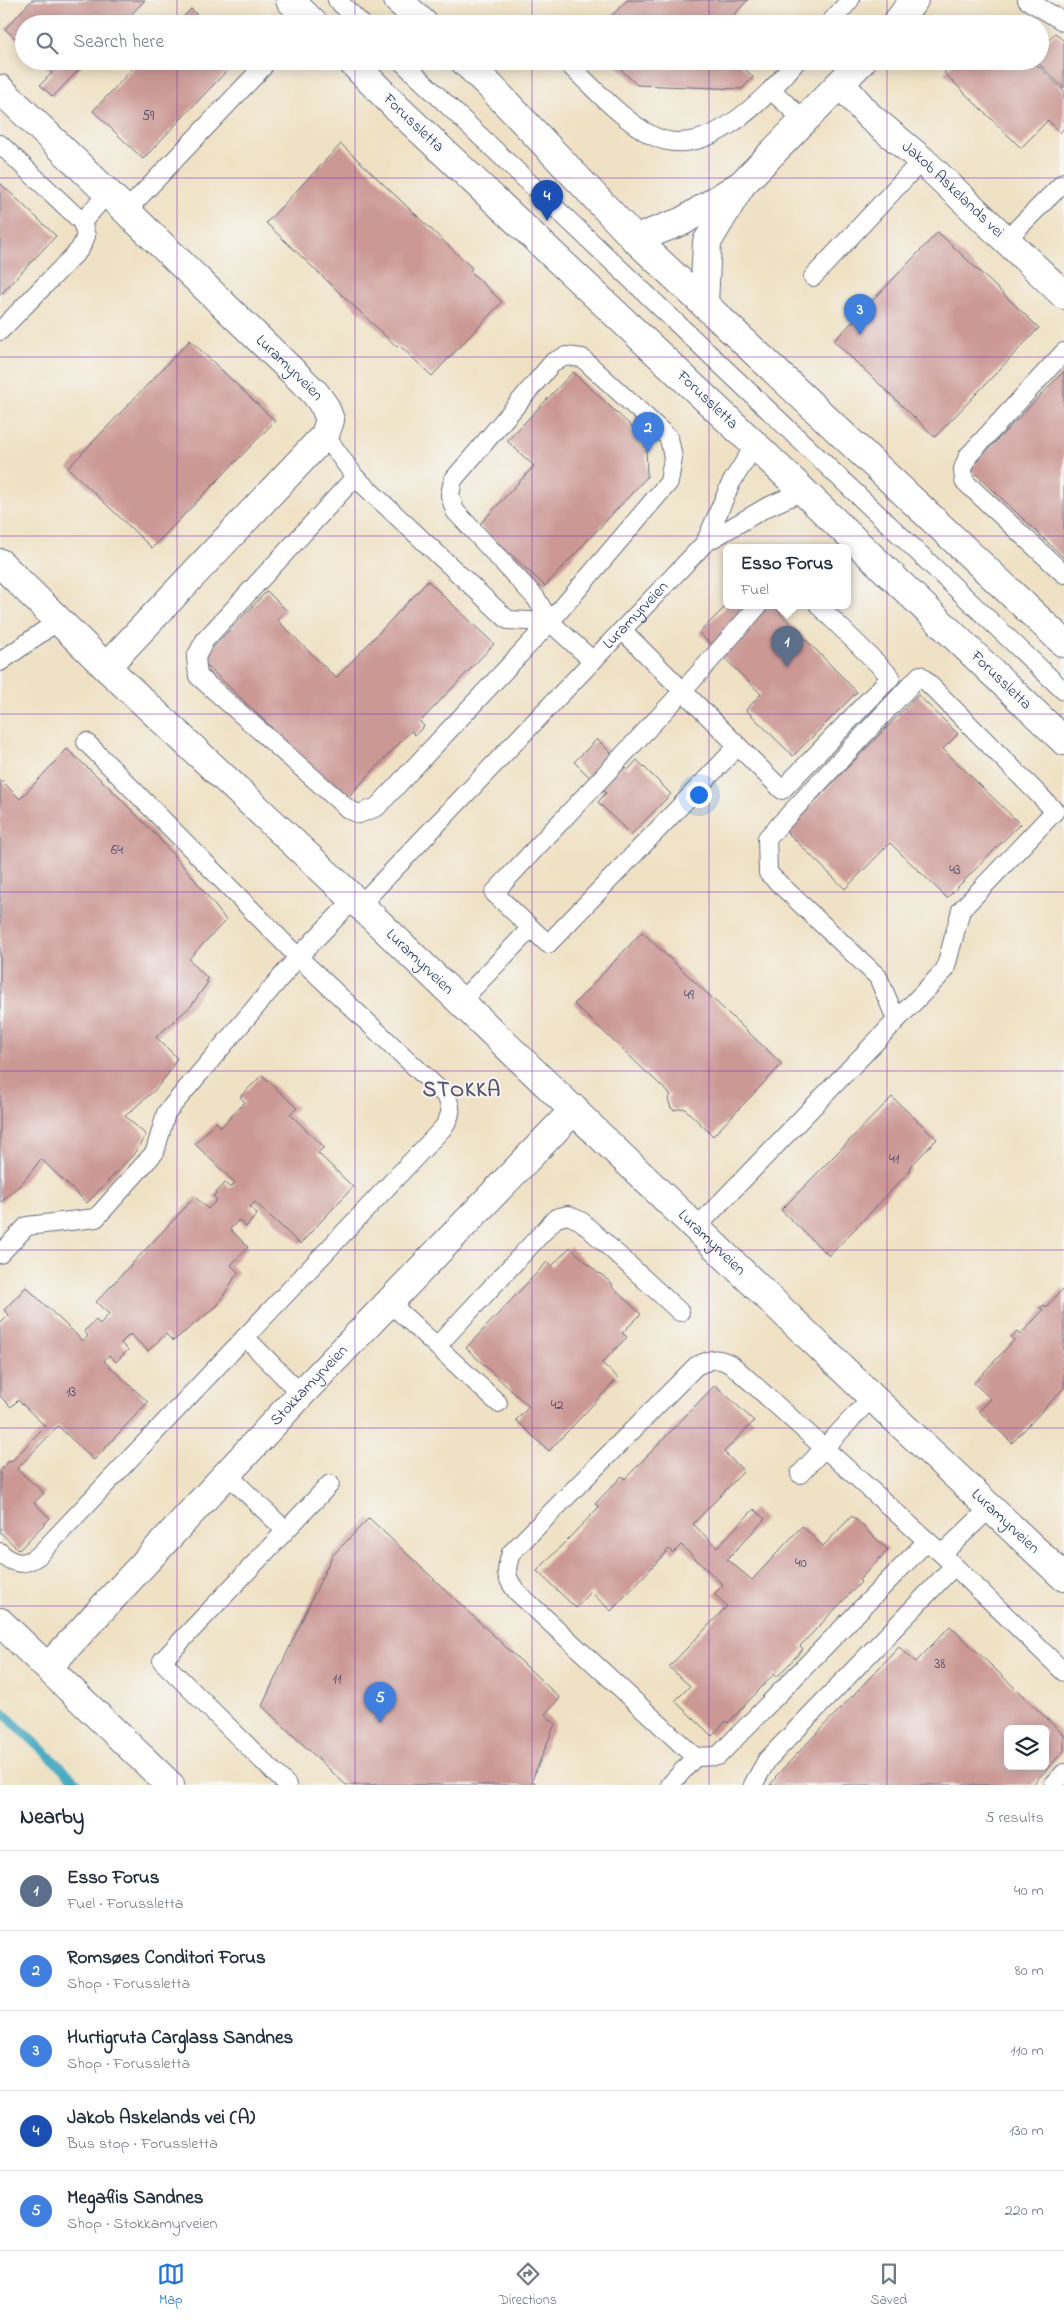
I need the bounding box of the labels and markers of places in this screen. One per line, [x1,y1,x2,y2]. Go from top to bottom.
pin: 4 [531,180,563,221]
pin: 3 [844,294,876,335]
pin: 2 [632,412,664,453]
pin: 1 [771,626,803,667]
pin: 5 [364,1682,396,1723]

